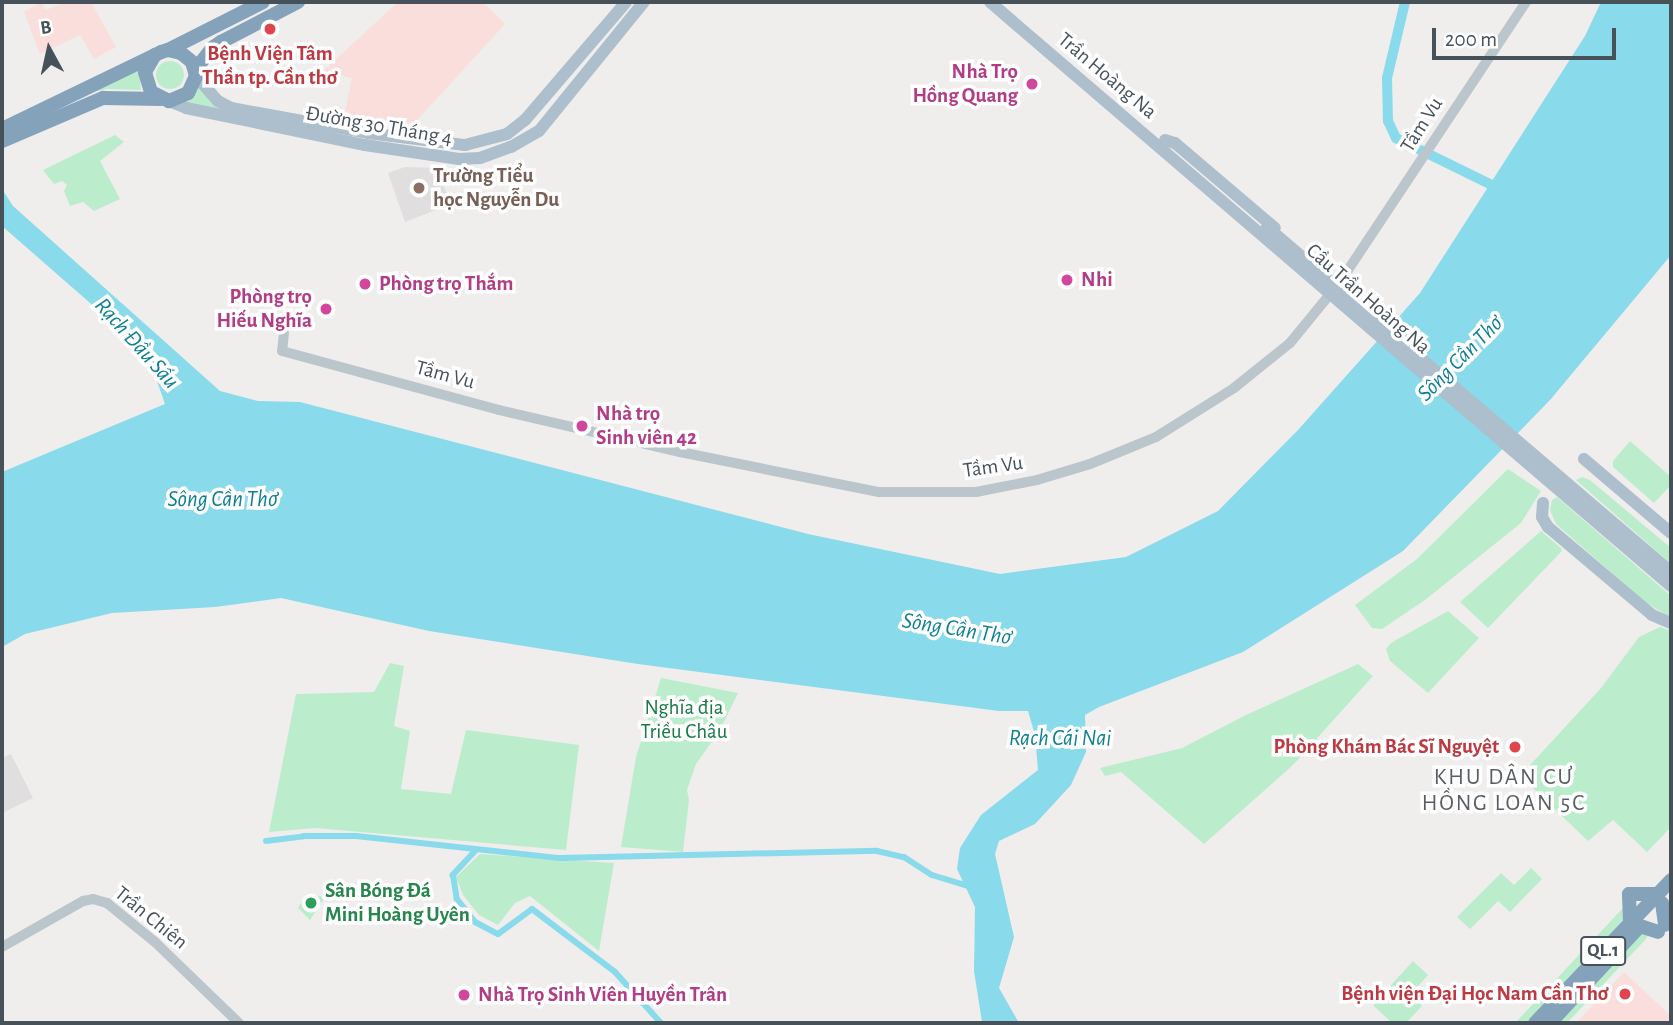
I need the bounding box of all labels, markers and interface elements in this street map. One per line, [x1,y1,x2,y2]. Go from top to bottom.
north arrow [14,14,84,84]
scale bar [1435,14,1619,58]
text: B [39,18,53,38]
marker: Bệnh Viện Tâm Thần tp. Cần thơ [260,19,280,39]
street label: Trần Hoàng Na [1052,27,1162,125]
text: 200 m [1445,29,1497,50]
place label: Bệnh Viện Tâm Thần tp. Cần thơ [202,41,338,91]
place label: Nhà Trọ Hồng Quang [913,59,1018,109]
marker: Nhà Trọ Hồng Quang [1024,76,1040,92]
street label: Tầm Vu [1395,93,1449,157]
street label: Đường 30 Tháng 4 [304,101,454,151]
place label: Trường Tiểu học Nguyễn Du [433,163,559,213]
marker: Trường Tiểu học Nguyễn Du [411,180,427,196]
street label: Cầu Trần Hoàng Na [1301,238,1435,360]
place label: Nhi [1081,267,1113,293]
place label: Phòng trọ Thắm [379,271,514,297]
marker: Nhi [1059,272,1075,288]
marker: Phòng trọ Thắm [357,276,373,292]
place label: Phòng trọ Hiếu Nghĩa [216,284,312,334]
water label: Rạch Đầu Sấu [88,293,184,395]
marker: Phòng trọ Hiếu Nghĩa [318,301,334,317]
water label: Sông Cần Thơ [1412,310,1510,408]
street label: Tầm Vu [413,355,477,395]
place label: Nhà trọ Sinh viên 42 [596,401,697,451]
marker: Nhà trọ Sinh viên 42 [574,418,590,434]
street label: Tầm Vu [961,450,1025,484]
water label: Sông Cần Thơ [168,486,278,514]
water label: Sông Cần Thơ [900,608,1014,652]
park label: Nghĩa địa Triều Châu [641,695,727,745]
water label: Rạch Cái Nai [1009,725,1111,753]
place label: Phòng Khám Bác Sĩ Nguyệt [1273,734,1499,760]
marker: Phòng Khám Bác Sĩ Nguyệt [1505,737,1525,757]
district label: KHU DÂN CƯ HỒNG LOAN 5C [1423,764,1585,818]
place label: Sân Bóng Đá Mini Hoàng Uyên [325,878,470,928]
street label: Trần Chiên [109,881,193,955]
marker: Sân Bóng Đá Mini Hoàng Uyên [303,895,319,911]
road number: QL.1 [1578,936,1628,967]
place label: Bệnh viện Đại Học Nam Cần Thơ [1341,981,1609,1007]
place label: Nhà Trọ Sinh Viên Huyền Trân [478,982,727,1008]
marker: Bệnh viện Đại Học Nam Cần Thơ [1615,984,1635,1004]
marker: Nhà Trọ Sinh Viên Huyền Trân [456,987,472,1003]

